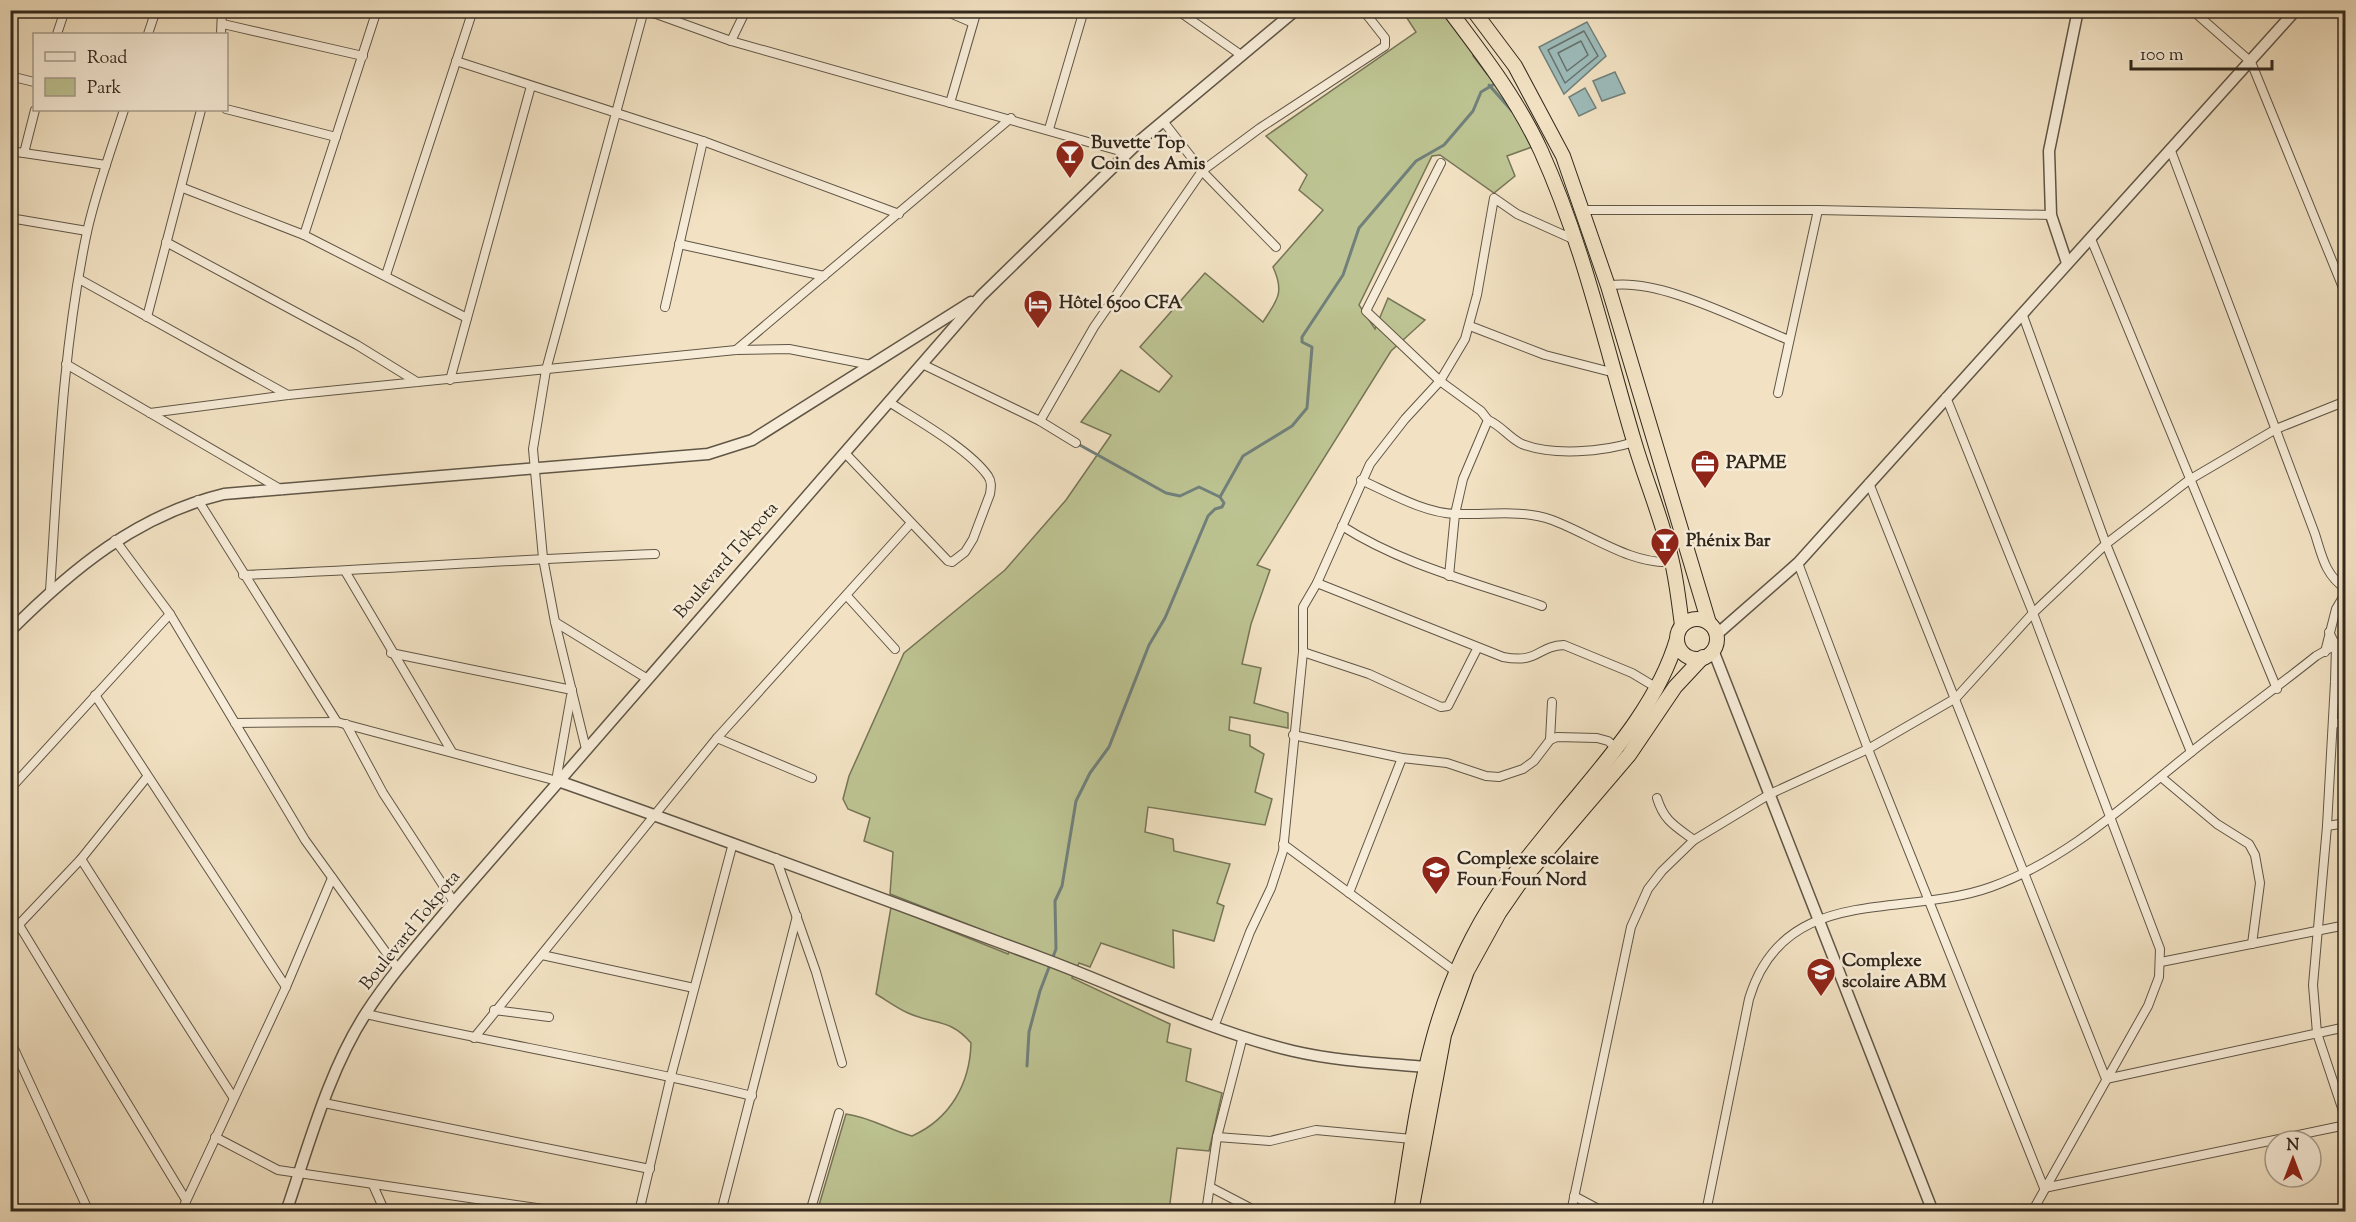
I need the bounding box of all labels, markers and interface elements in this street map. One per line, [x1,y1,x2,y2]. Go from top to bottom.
legend [33,33,228,111]
scale bar [2131,33,2272,71]
text: 100 m [2140,43,2184,69]
text: Road [87,46,127,72]
text: Park [87,76,122,102]
place label: Buvette Top Coin des Amis [1091,131,1205,178]
bar icon: Buvette Top Coin des Amis [1054,138,1086,180]
hotel icon: Hôtel 6500 CFA [1022,288,1054,330]
place label: Hôtel 6500 CFA [1059,291,1183,317]
office icon: PAPME [1689,448,1721,490]
place label: PAPME [1726,451,1787,477]
street label: Boulevard Tokpota [669,497,785,625]
bar icon: Phénix Bar [1649,526,1681,568]
place label: Phénix Bar [1686,529,1771,555]
place label: Complexe scolaire Foun Foun Nord [1457,847,1599,894]
school or university icon: Complexe scolaire Foun Foun Nord [1420,854,1452,896]
street label: Boulevard Tokpota [355,866,467,996]
place label: Complexe scolaire ABM [1842,949,1947,996]
school or university icon: Complexe scolaire ABM [1805,956,1837,998]
north arrow [2263,1129,2323,1189]
text: N [2287,1135,2300,1158]

